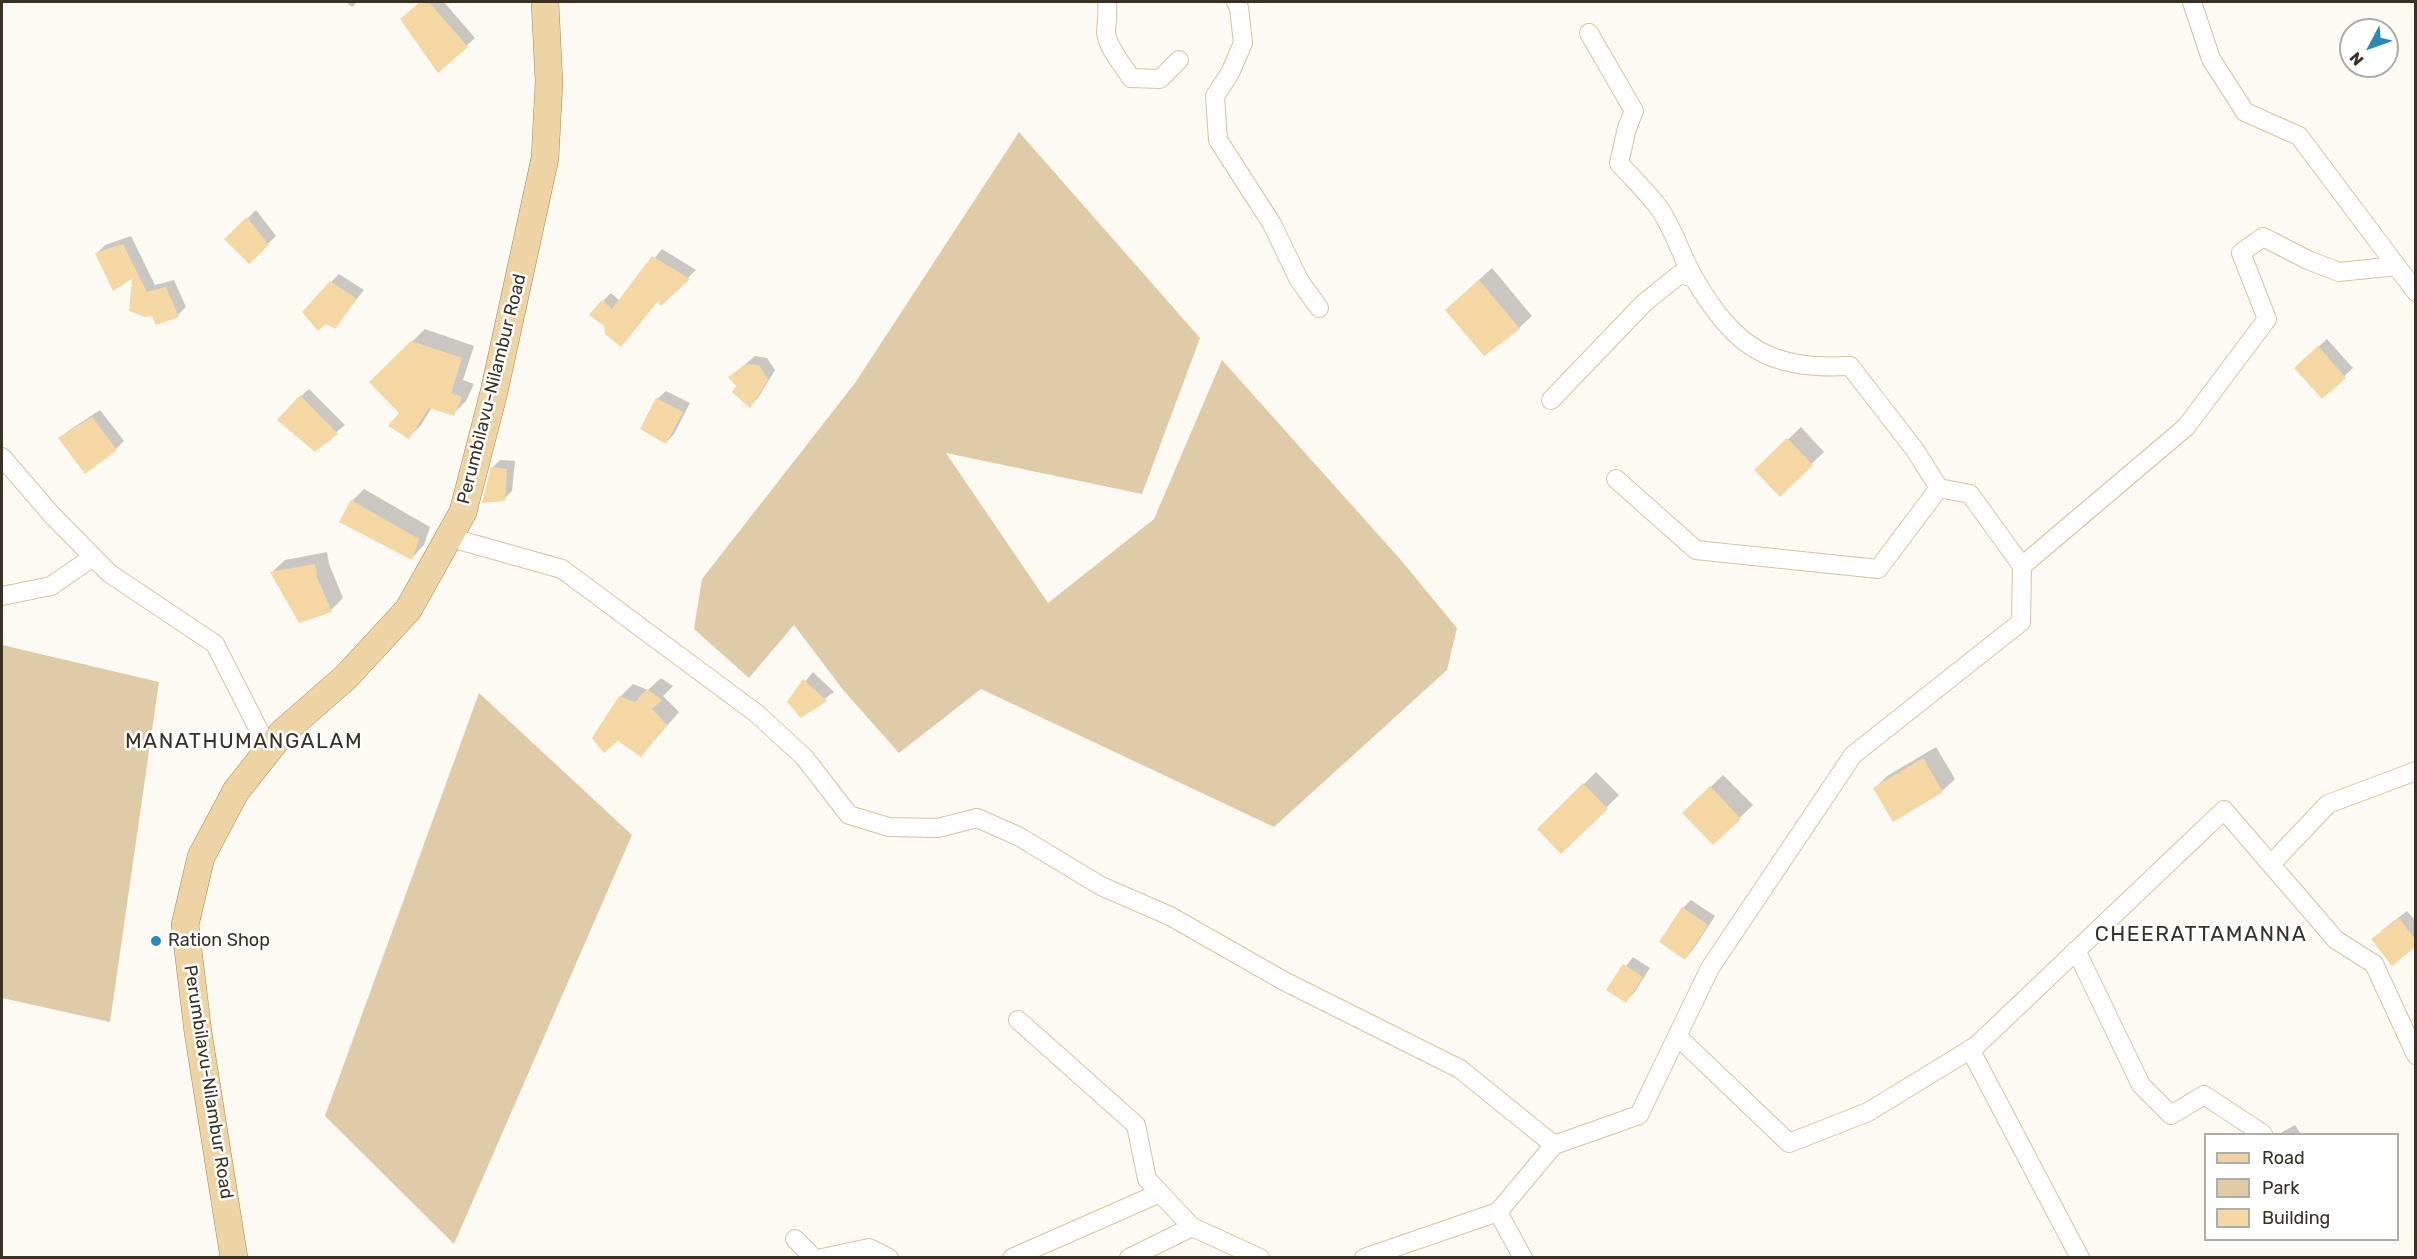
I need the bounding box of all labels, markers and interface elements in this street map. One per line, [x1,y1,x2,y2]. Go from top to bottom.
north arrow [2339,18,2399,78]
text: N [2346,48,2367,69]
street label: Perumbilavu-Nilambur Road [453,272,531,506]
district label: MANATHUMANGALAM [125,729,363,755]
district label: CHEERATTAMANNA [2095,922,2307,948]
place label: Ration Shop [168,930,270,952]
marker: Ration Shop [149,934,163,948]
street label: Perumbilavu-Nilambur Road [179,964,237,1200]
legend [2204,1133,2399,1241]
text: Road [2262,1147,2305,1169]
text: Park [2262,1177,2299,1199]
text: Building [2262,1207,2330,1229]

